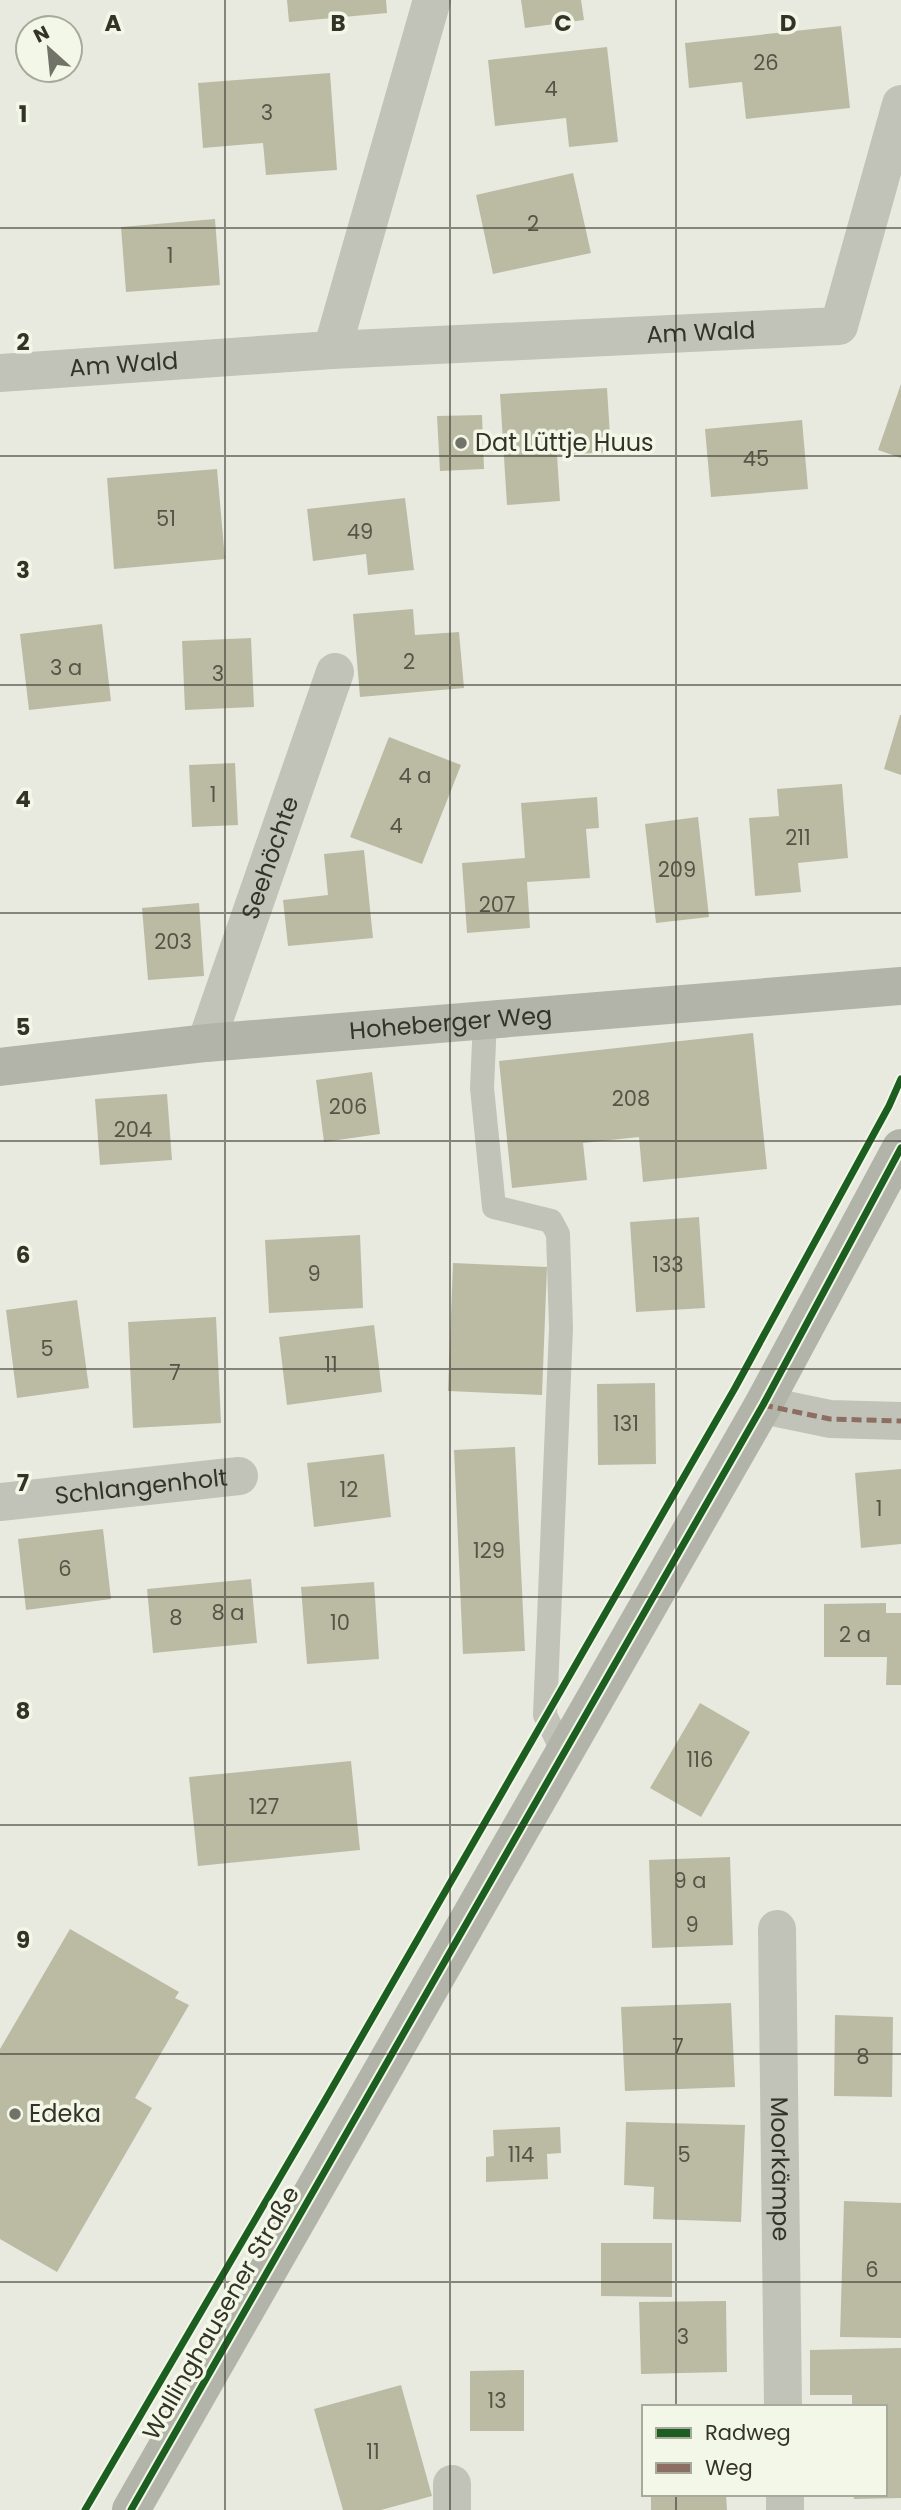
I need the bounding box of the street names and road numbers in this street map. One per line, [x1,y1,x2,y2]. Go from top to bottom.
street label: Am Wald [645,313,756,351]
street label: Am Wald [68,344,179,384]
street label: Seehöchte [233,792,307,924]
street label: Hoheberger Weg [348,998,553,1047]
street label: Schlangenholt [53,1460,229,1512]
street label: Moorkämpe [763,2096,798,2242]
street label: Wallinghausener Straße [134,2180,307,2446]

